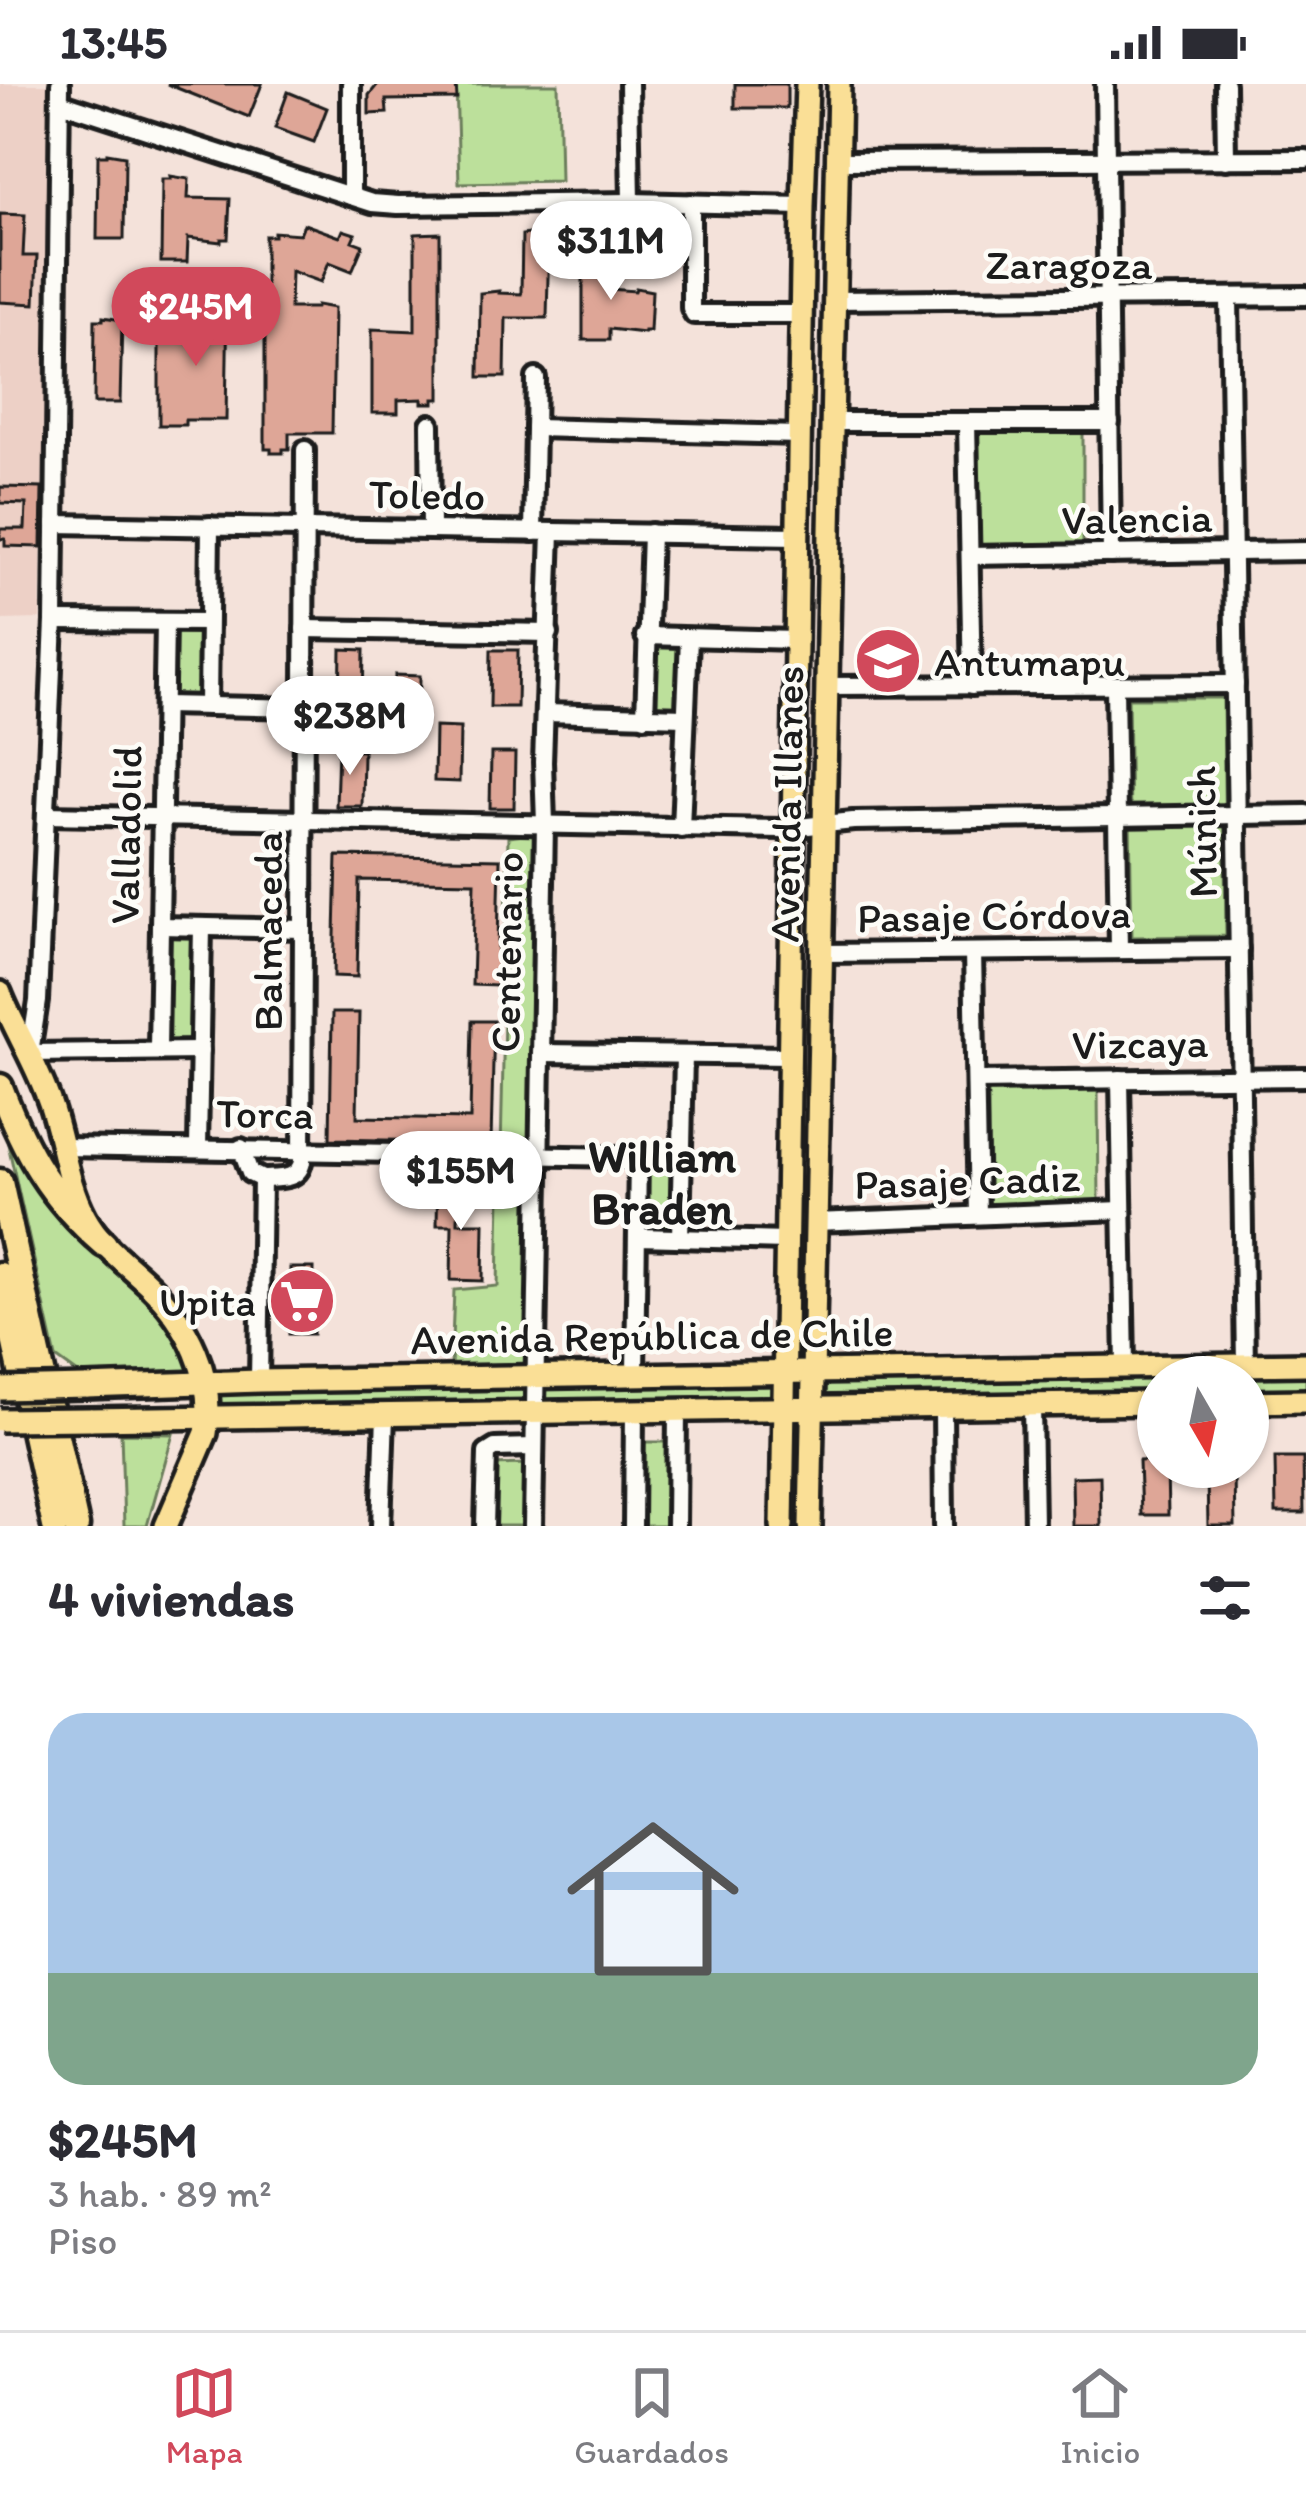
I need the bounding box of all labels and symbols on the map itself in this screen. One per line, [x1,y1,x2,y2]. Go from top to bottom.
pin: $311M [527,201,695,303]
street label: Zaragoza [985,239,1153,290]
pin: $245M [112,267,280,369]
street label: Toledo [368,468,486,521]
street label: Valencia [1061,492,1213,545]
school or university icon: Antumapu [853,626,923,696]
place label: Antumapu [934,636,1125,687]
street label: Avenida Illanes [759,665,814,943]
pin: $238M [266,676,434,778]
street label: Valladolid [98,745,153,925]
street label: Múnich [1175,765,1228,899]
street label: Balmaceda [242,831,293,1031]
street label: Centenario [479,851,534,1053]
street label: Pasaje Córdova [857,888,1131,943]
street label: Vizcaya [1071,1017,1209,1070]
street label: Torca [216,1087,314,1140]
district label: William Braden [588,1129,736,1235]
pin: $155M [377,1131,545,1233]
street label: Pasaje Cadiz [853,1151,1081,1210]
supermarket icon: Upita [267,1266,337,1336]
place label: Upita [159,1276,256,1327]
street label: Avenida República de Chile [410,1306,894,1365]
north arrow [1137,1356,1269,1488]

